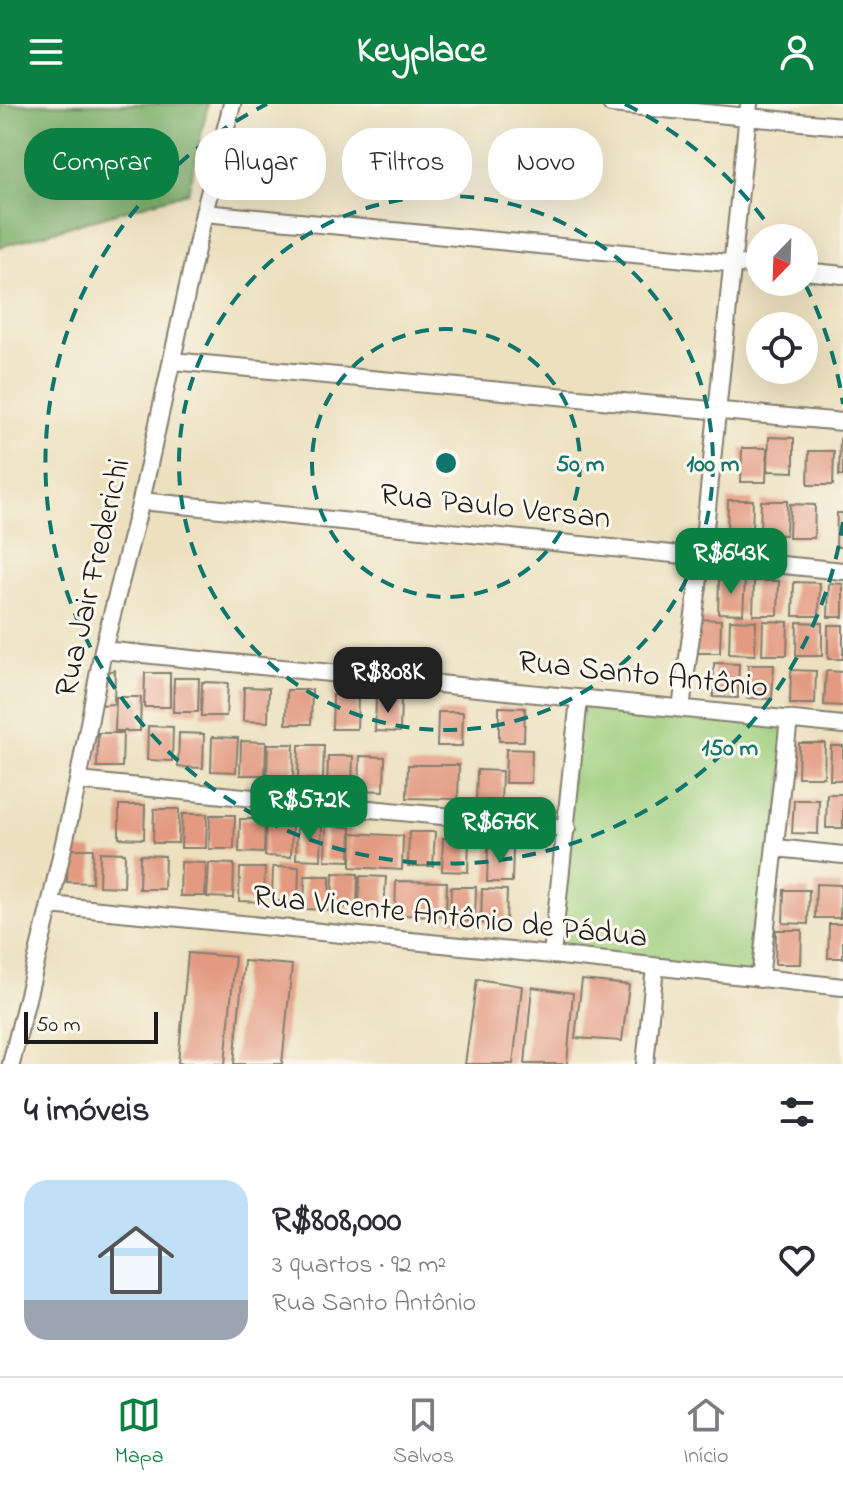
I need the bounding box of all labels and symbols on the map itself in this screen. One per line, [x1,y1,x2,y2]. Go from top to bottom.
north arrow [746,224,818,296]
text: 50 m [556,448,605,483]
text: 100 m [687,448,740,483]
centre of rings [432,449,460,477]
street label: Rua Jair Frederichi [44,454,144,702]
street label: Rua Paulo Versan [377,473,613,543]
pin: R$643K [666,528,796,596]
street label: Rua Santo Antônio [516,639,770,713]
pin: R$808K [323,647,453,715]
text: 150 m [702,732,759,767]
pin: R$572K [244,775,374,843]
pin: R$676K [435,797,565,865]
street label: Rua Vicente Antônio de Pádua [250,874,650,962]
scale bar [24,1008,158,1044]

